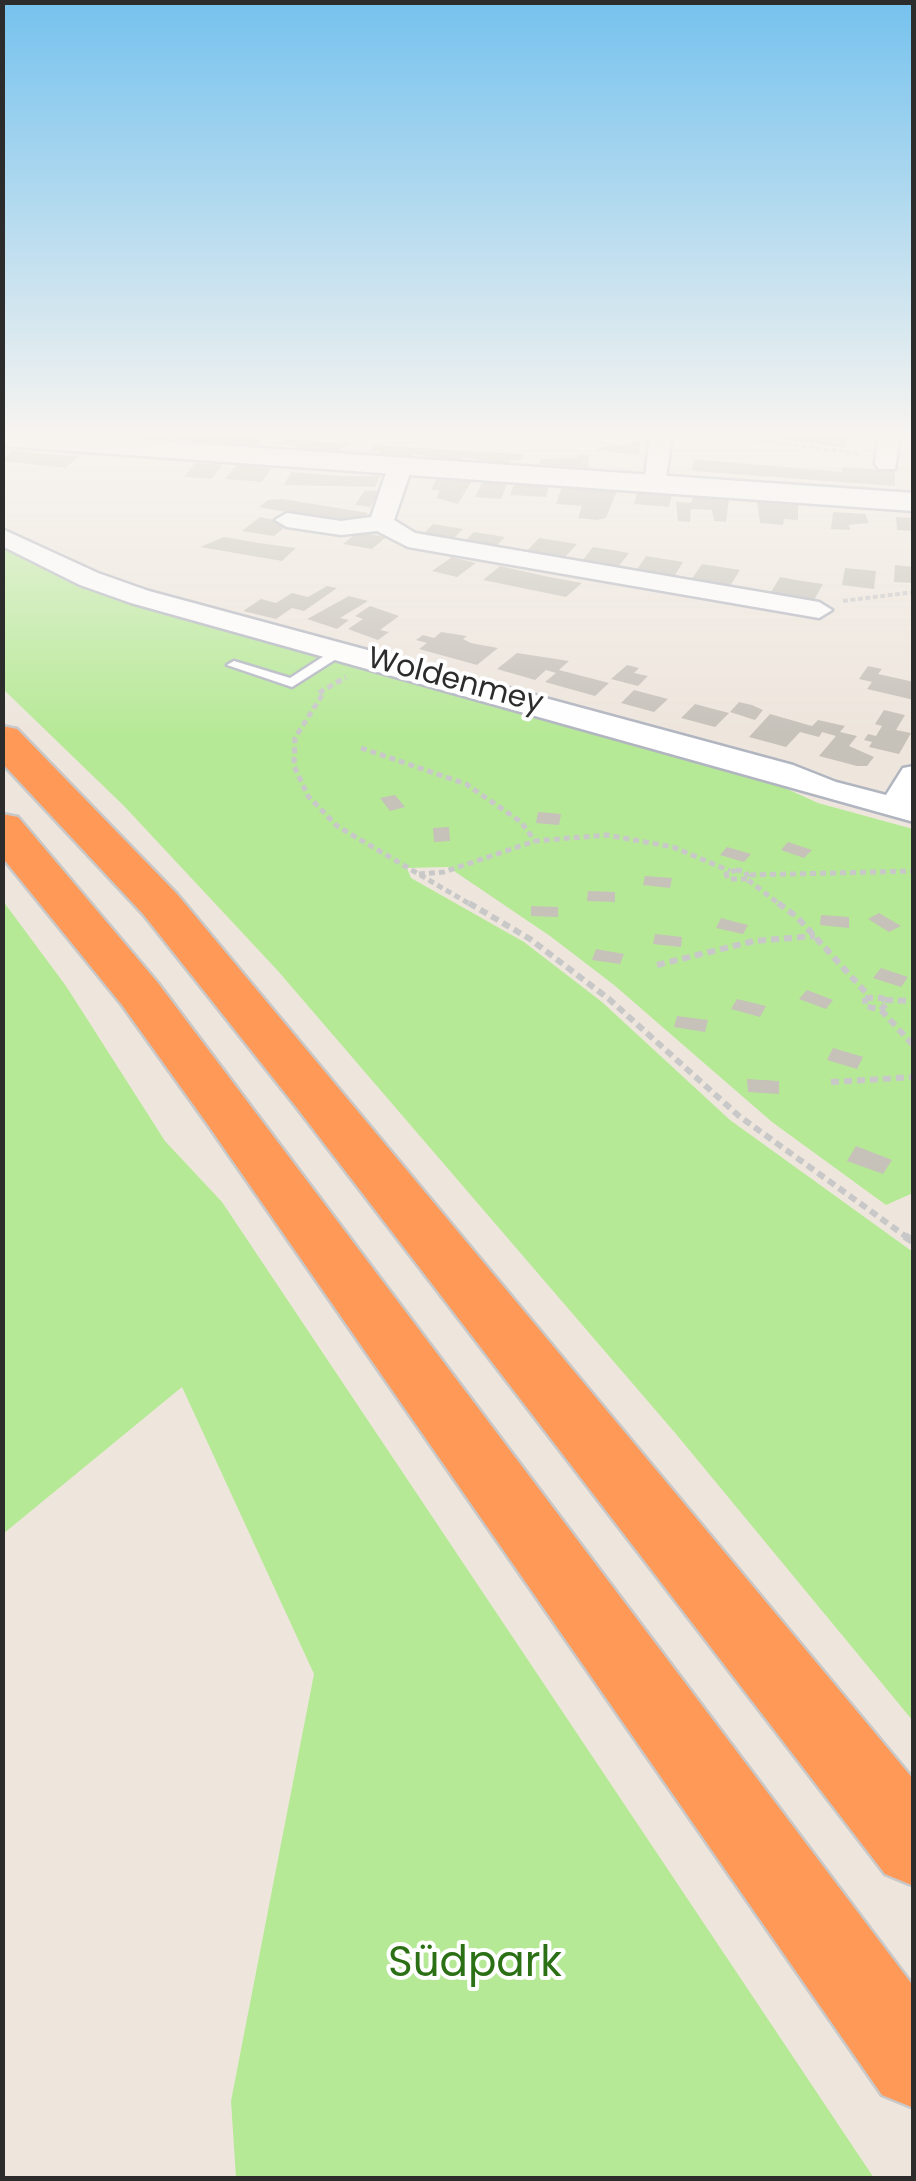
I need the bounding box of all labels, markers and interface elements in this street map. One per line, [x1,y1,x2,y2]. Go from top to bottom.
street label: Woldenmey [363,641,547,723]
park label: Südpark [388,1940,562,1990]

